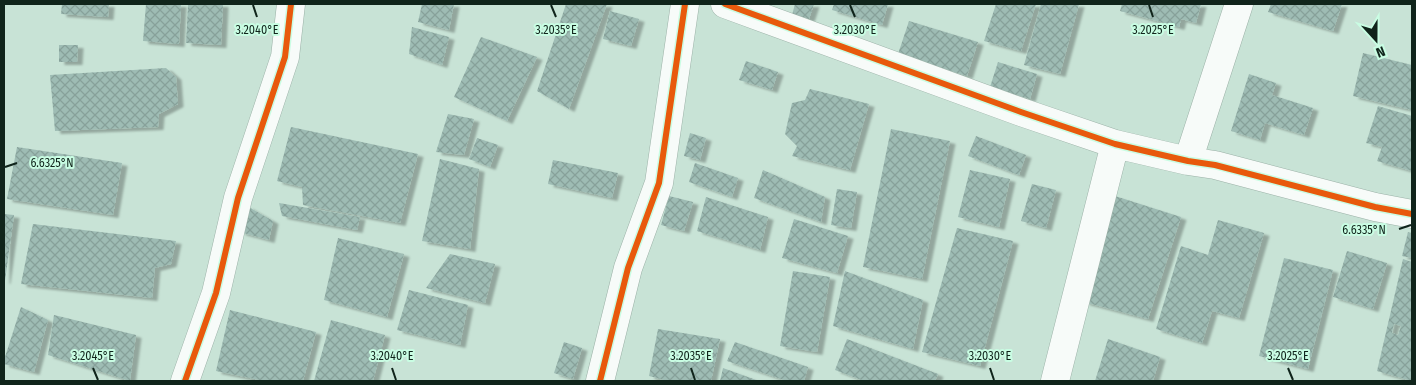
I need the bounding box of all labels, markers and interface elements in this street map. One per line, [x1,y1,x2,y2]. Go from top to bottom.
north arrow [1351,15,1401,65]
text: 3.2040°E [236,23,279,37]
text: 3.2035°E [535,23,577,37]
text: 3.2030°E [834,23,877,37]
text: 3.2025°E [1132,23,1174,37]
text: N [1374,42,1387,61]
text: 6.6325°N [30,156,74,170]
text: 6.6335°N [1342,223,1386,237]
text: 3.2045°E [72,349,114,363]
text: 3.2040°E [371,349,414,363]
text: 3.2035°E [670,349,712,363]
text: 3.2030°E [969,349,1012,363]
text: 3.2025°E [1267,349,1309,363]

